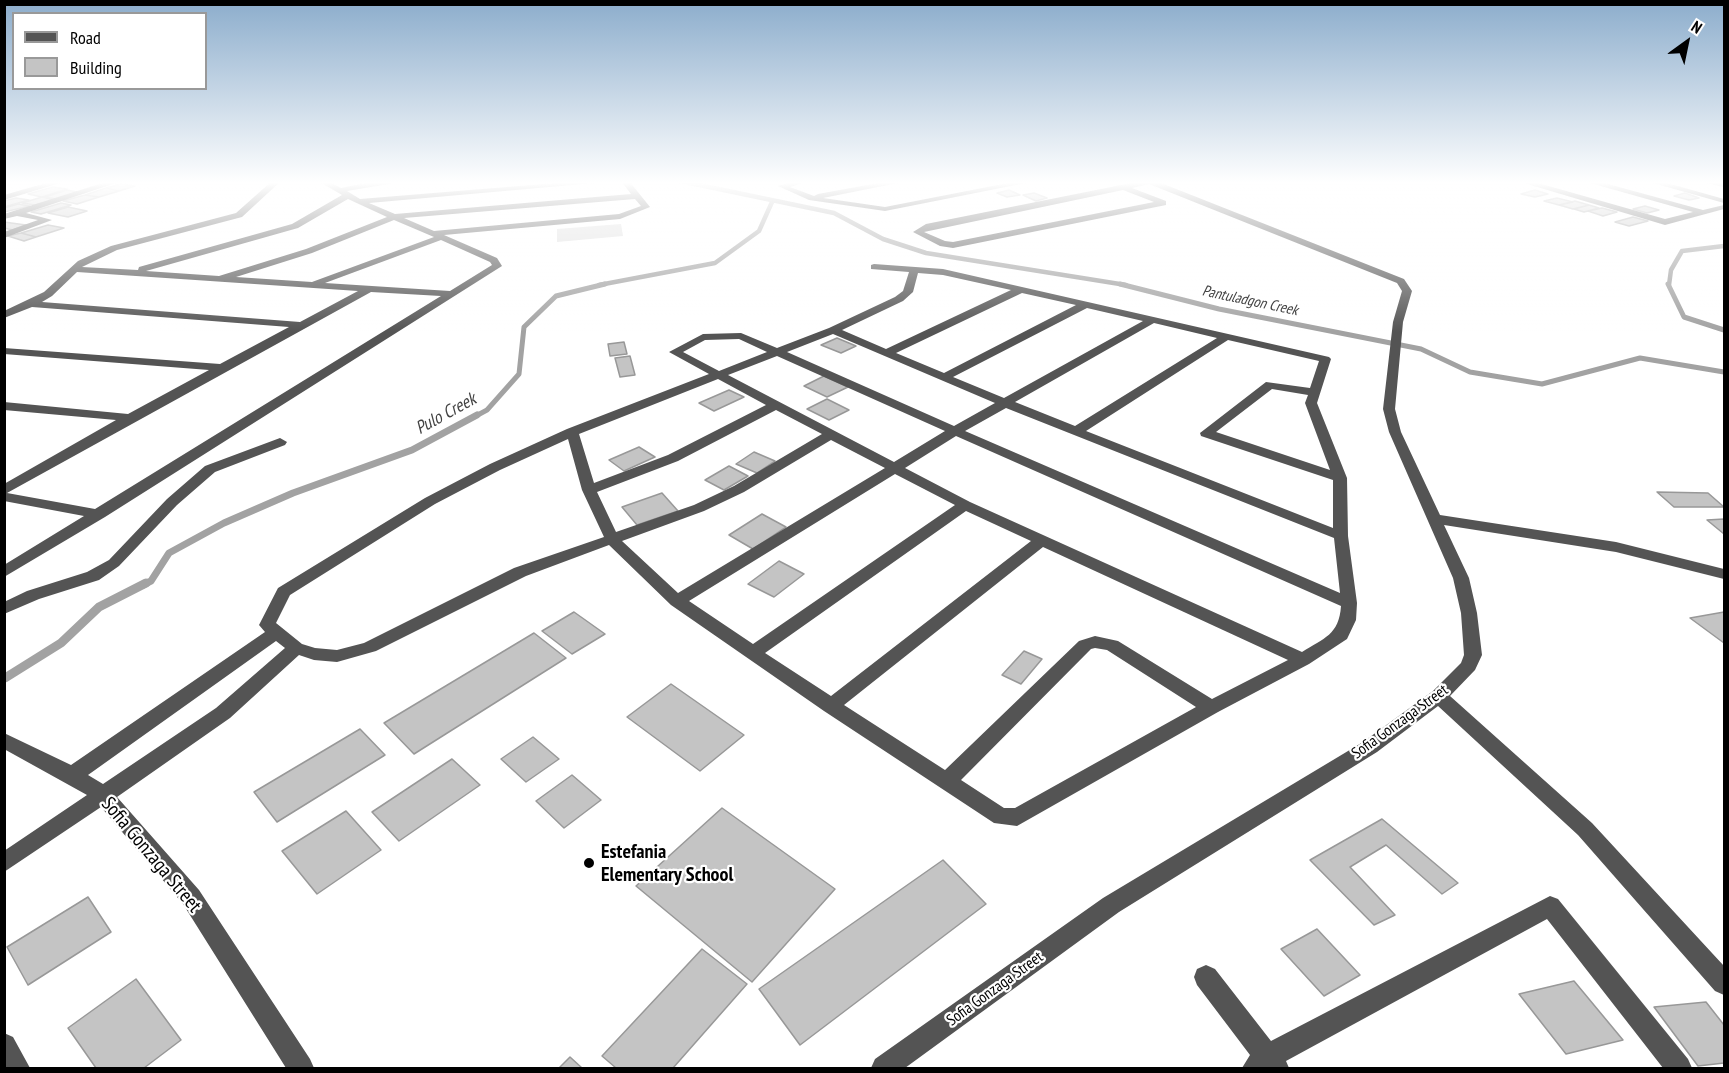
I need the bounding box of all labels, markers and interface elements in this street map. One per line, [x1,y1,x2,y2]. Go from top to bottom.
legend [12,12,207,90]
north arrow [1657,12,1717,72]
text: N [1688,16,1706,38]
text: Road [70,26,101,49]
text: Building [70,56,122,79]
water label: Pantuladgon Creek [1201,282,1299,320]
water label: Pulo Creek [412,389,480,439]
street label: Sofia Gonzaga Street [1348,681,1452,763]
street label: Sofia Gonzaga Street [96,793,206,917]
place label: Estefania Elementary School [601,840,733,887]
marker: Estefania Elementary School [582,856,596,870]
street label: Sofia Gonzaga Street [943,948,1047,1030]

